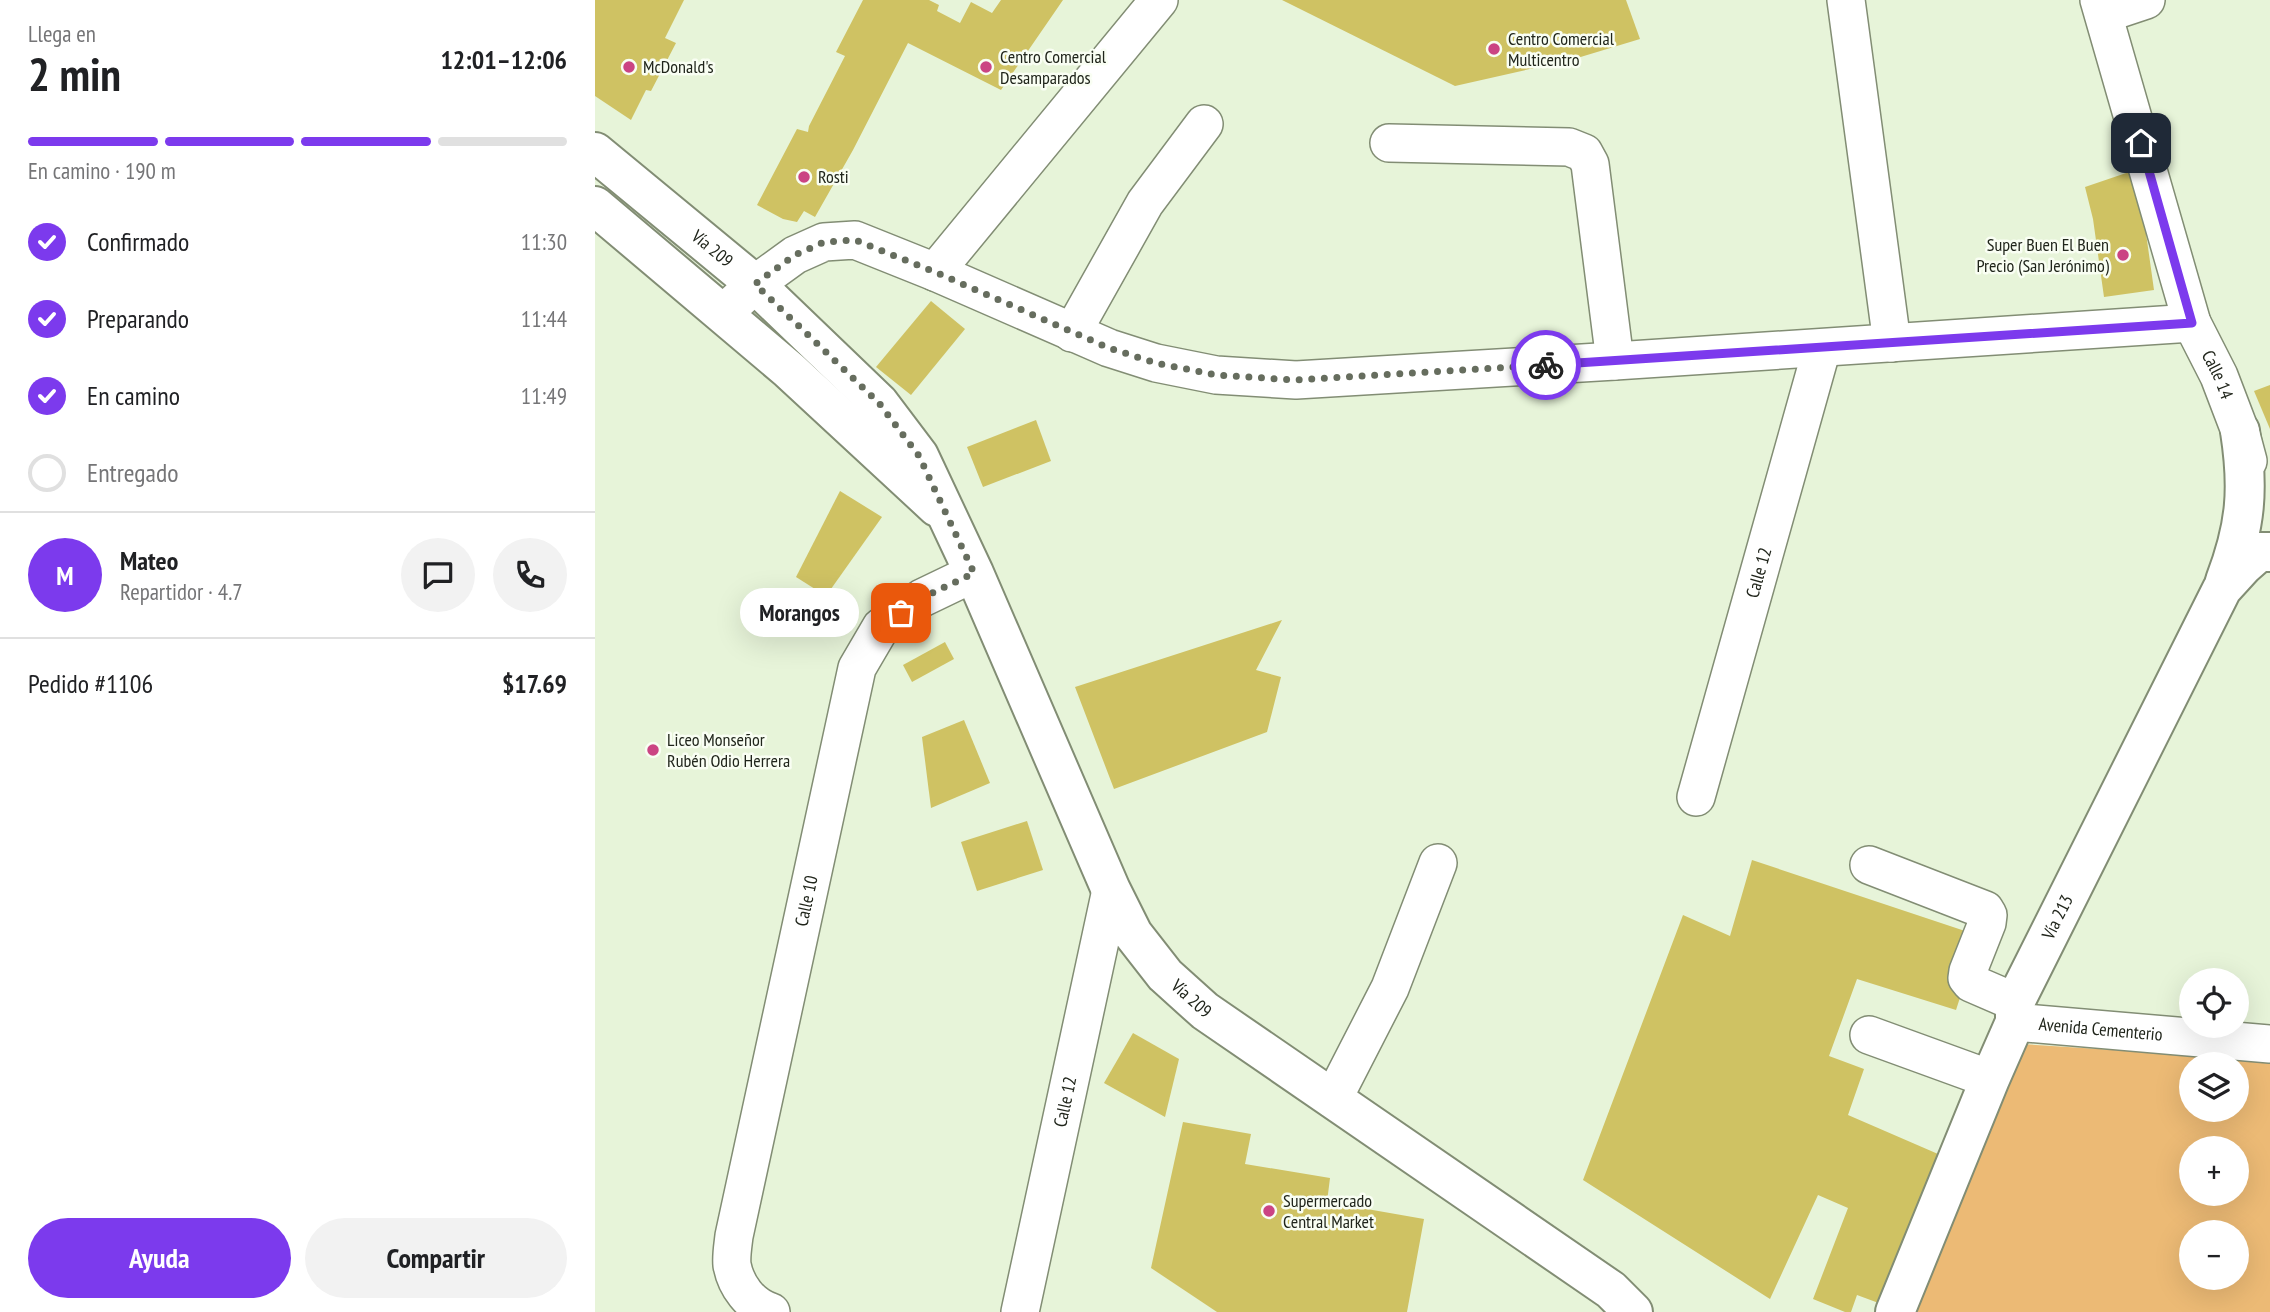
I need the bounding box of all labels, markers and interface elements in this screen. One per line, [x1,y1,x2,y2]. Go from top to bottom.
text: Llega en [28,19,96,48]
place label: Centro Comercial Multicentro [1508,27,1615,71]
marker: Centro Comercial Multicentro [1486,41,1502,57]
text: 12:01–12:06 [440,43,567,76]
text: 2 min [28,44,121,104]
place label: Centro Comercial Desamparados [1000,45,1107,89]
place label: McDonald's [643,55,714,78]
marker: McDonald's [621,59,637,75]
marker: Centro Comercial Desamparados [978,59,994,75]
pin [2111,113,2171,173]
icon: home [2122,124,2160,162]
text: En camino · 190 m [28,156,176,185]
place label: Rosti [818,165,849,188]
marker: Rosti [796,169,812,185]
icon: check [28,223,66,261]
street label: Vía 209 [686,224,738,272]
text: Confirmado [87,225,189,258]
text: 11:30 [521,227,567,256]
place label: Super Buen El Buen Precio (San Jerónimo) [1976,233,2110,277]
marker: Super Buen El Buen Precio (San Jerónimo) [2115,247,2131,263]
icon: check [28,300,66,338]
text: Preparando [87,302,189,335]
text: 11:44 [521,304,567,333]
courier [1511,330,1581,400]
icon: bike [1527,346,1565,384]
street label: Calle 14 [2197,346,2239,402]
icon: check [28,377,66,415]
text: En camino [87,379,180,412]
text: 11:49 [521,381,567,410]
text: Entregado [87,456,179,489]
button: chat [401,538,475,612]
button: phone [493,538,567,612]
text: Mateo [120,544,178,577]
street label: Calle 12 [1740,545,1776,600]
text: M [56,559,74,592]
text: Repartidor · 4.7 [120,577,243,606]
pin [871,583,931,643]
callout: Morangos [740,588,859,638]
icon: bag [882,594,920,632]
text: Morangos [759,598,840,627]
text: Pedido #1106 [28,667,153,700]
text: $17.69 [502,667,567,700]
place label: Liceo Monseñor Rubén Odio Herrera [667,728,790,772]
marker: Liceo Monseñor Rubén Odio Herrera [645,742,661,758]
street label: Calle 10 [789,873,823,928]
street label: Vía 213 [2036,891,2078,944]
map controls [2179,968,2249,1290]
button: locate [2179,968,2249,1038]
street label: Vía 209 [1166,973,1216,1023]
street label: Avenida Cementerio [2038,1012,2164,1046]
button: layers [2179,1052,2249,1122]
street label: Calle 12 [1048,1074,1081,1129]
button: + [2179,1136,2249,1206]
place label: Supermercado Central Market [1283,1189,1374,1233]
marker: Supermercado Central Market [1261,1203,1277,1219]
button: Ayuda [28,1218,291,1298]
button: Compartir [305,1218,567,1298]
button: − [2179,1220,2249,1290]

